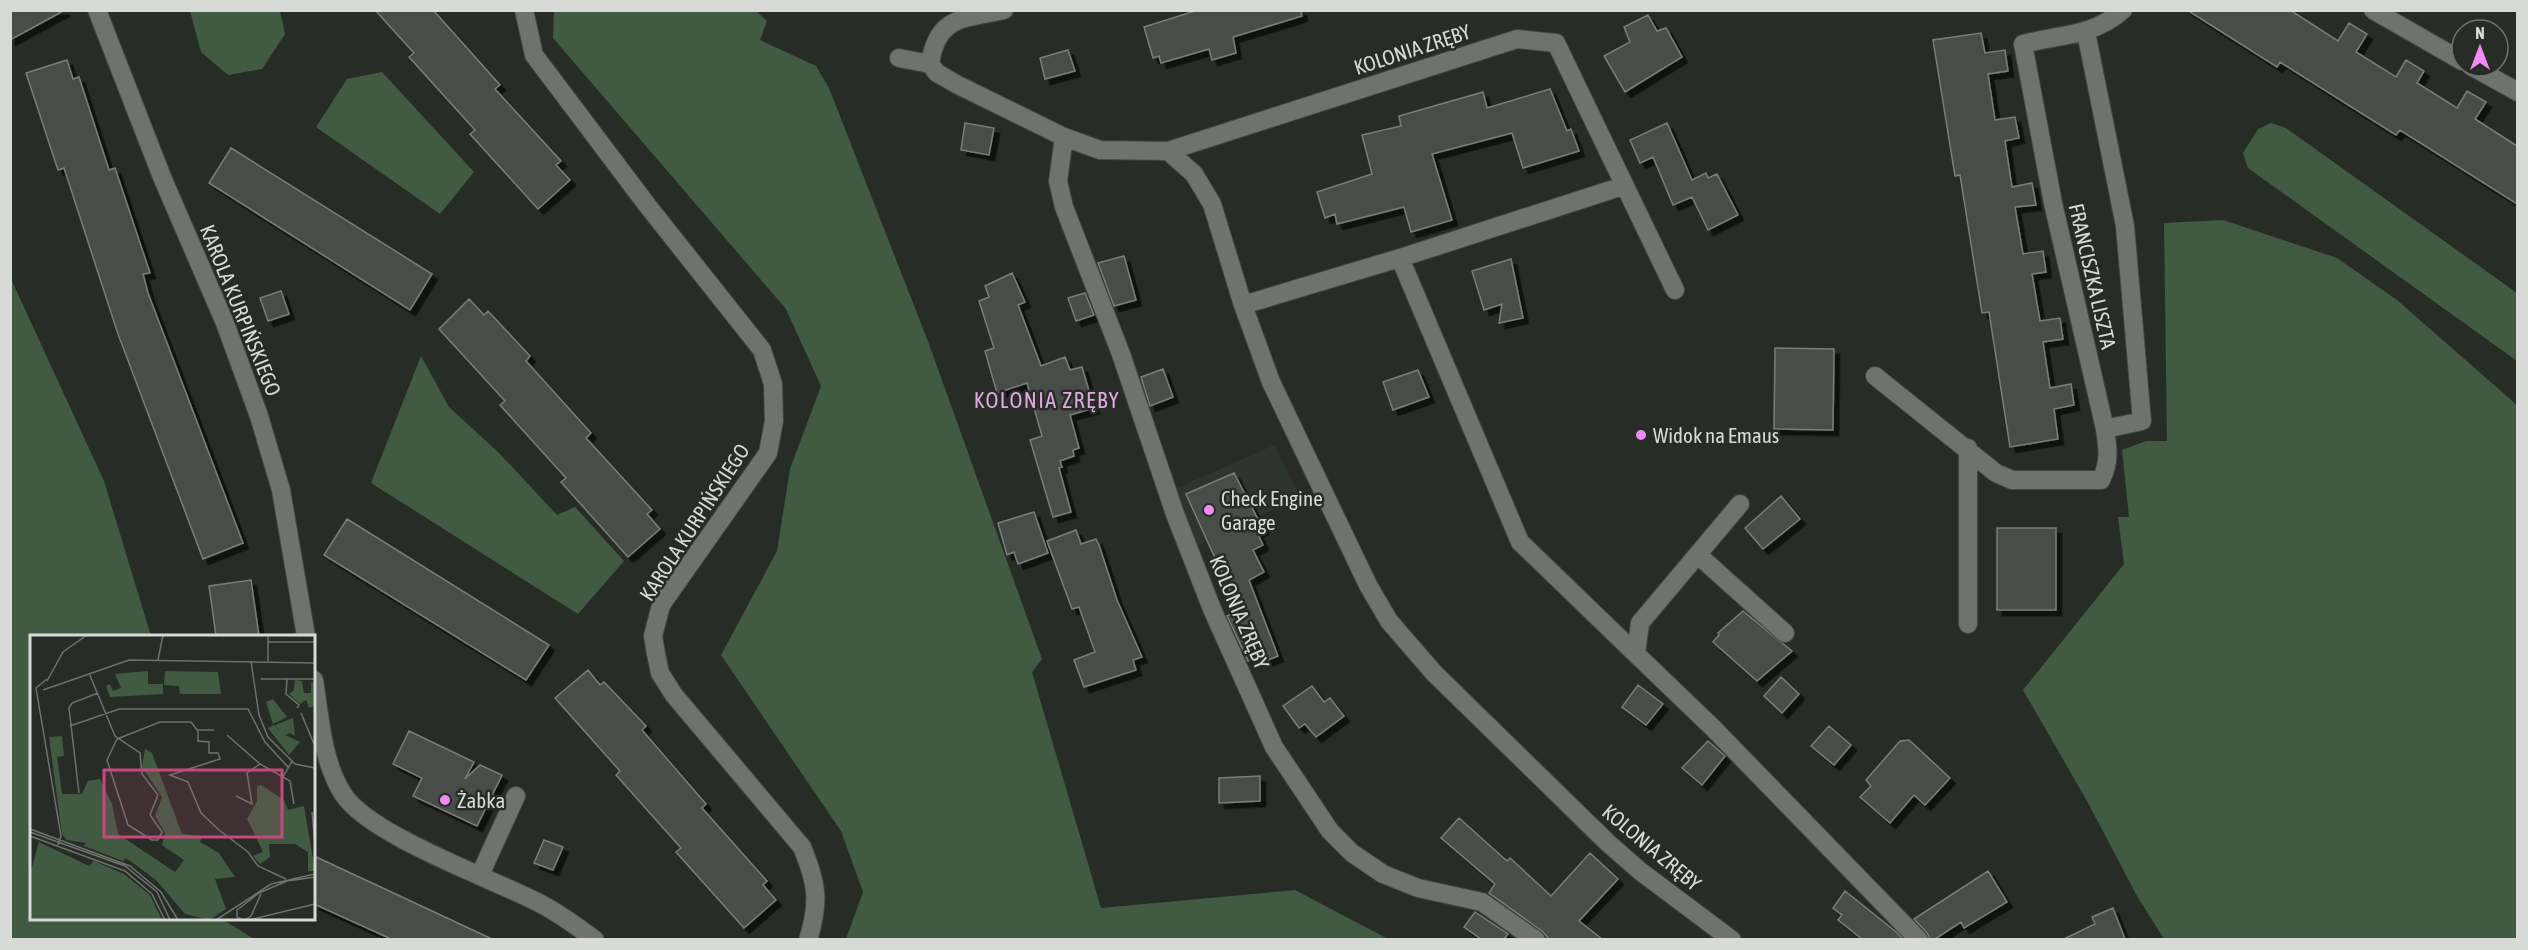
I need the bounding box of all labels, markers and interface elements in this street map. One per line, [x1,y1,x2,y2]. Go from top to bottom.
north arrow [2450,18,2510,78]
street label: KOLONIA ZRĘBY [1351,19,1474,80]
text: N [2475,24,2485,42]
street label: FRANCISZKA LISZTA [2065,201,2122,352]
street label: KAROLA KURPIŃSKIEGO [196,221,286,399]
district label: KOLONIA ZRĘBY [974,387,1120,413]
place label: Widok na Emaus [1653,423,1779,447]
marker: Widok na Emaus [1634,428,1648,442]
street label: KAROLA KURPIŃSKIEGO [634,439,754,605]
place label: Check Engine Garage [1221,486,1323,534]
marker: Check Engine Garage [1202,503,1216,517]
street label: KOLONIA ZRĘBY [1204,552,1275,673]
inset map [30,635,315,920]
place label: Żabka [457,788,505,812]
marker: Żabka [438,793,452,807]
street label: KOLONIA ZRĘBY [1597,799,1707,896]

